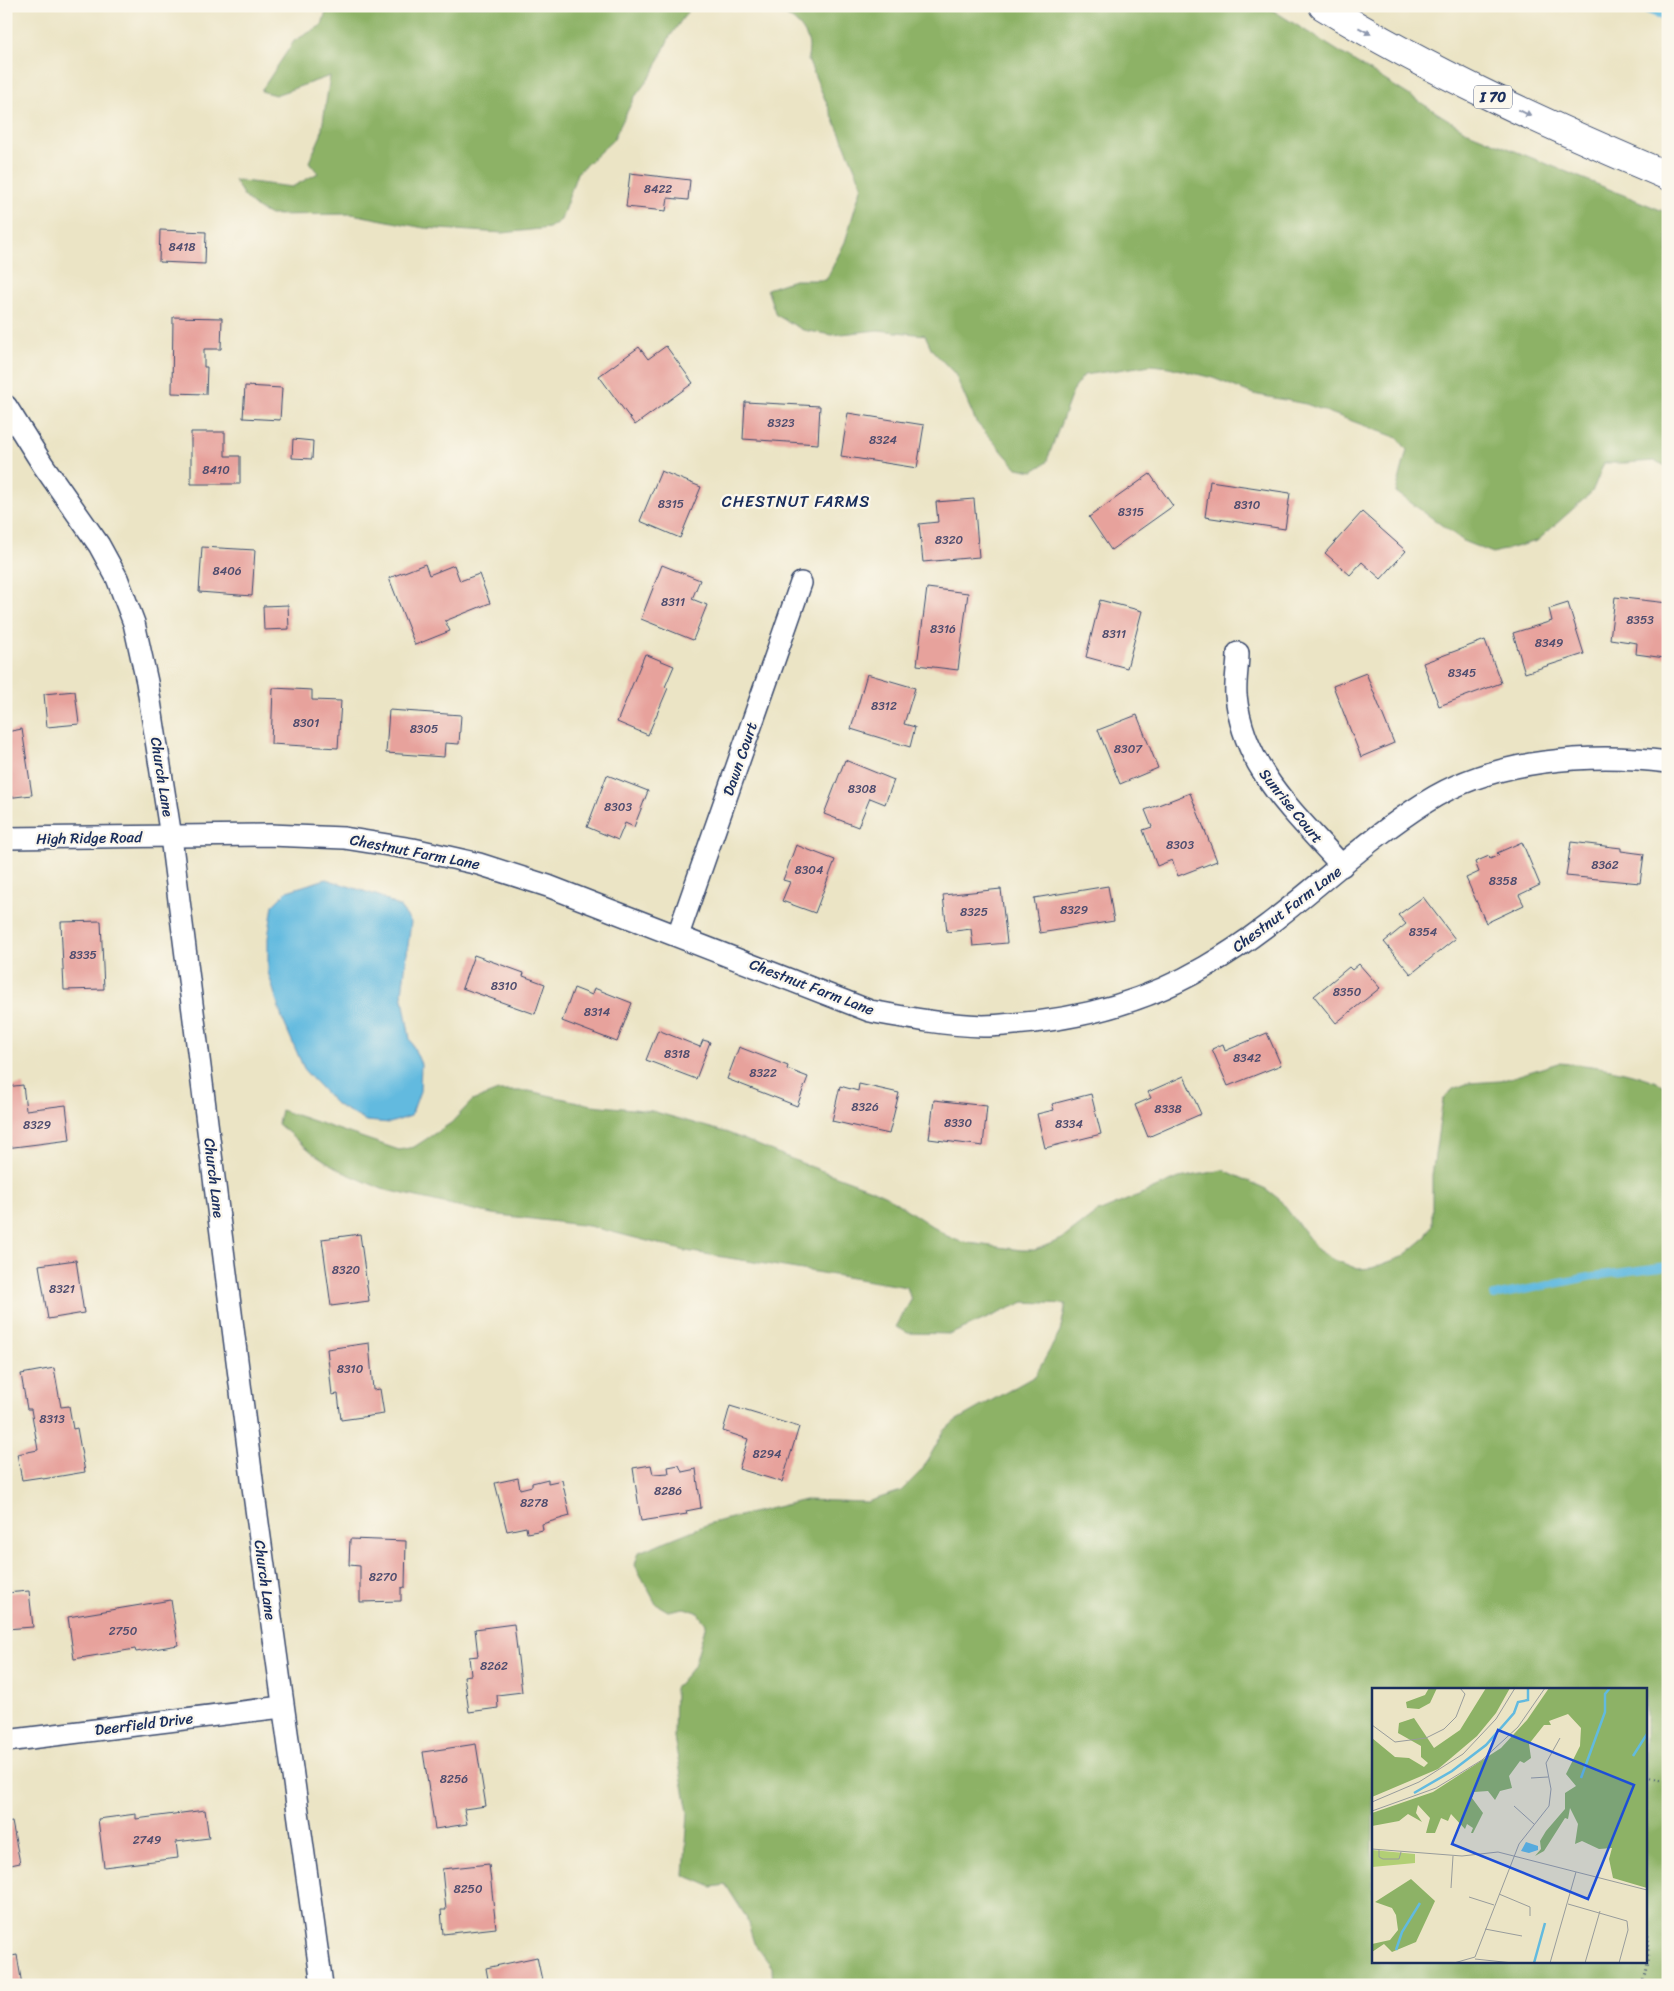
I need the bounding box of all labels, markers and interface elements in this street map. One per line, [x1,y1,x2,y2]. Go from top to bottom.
one-way arrow [1358,27,1372,35]
road number: I 70 [1474,85,1512,108]
one-way arrow [1518,109,1533,117]
house number: 8422 [644,178,672,200]
house number: 8418 [168,236,196,258]
house number: 8323 [767,412,795,434]
house number: 8324 [869,429,898,451]
house number: 8410 [202,459,230,481]
district label: CHESTNUT FARMS [722,487,870,516]
house number: 8315 [658,493,684,515]
house number: 8310 [1234,494,1261,516]
house number: 8315 [1118,501,1144,523]
house number: 8320 [935,529,964,551]
house number: 8406 [212,560,242,582]
house number: 8311 [661,591,685,613]
house number: 8353 [1626,609,1654,631]
house number: 8316 [930,618,956,640]
house number: 8311 [1102,623,1126,645]
house number: 8349 [1535,632,1563,654]
house number: 8345 [1448,662,1476,684]
house number: 8312 [871,695,897,717]
house number: 8301 [293,712,319,734]
house number: 8305 [410,718,438,740]
street label: Dawn Court [715,718,765,799]
street label: Church Lane [143,735,181,819]
house number: 8307 [1114,738,1143,760]
street label: Sunrise Court [1252,763,1330,850]
house number: 8308 [848,778,876,800]
house number: 8303 [604,796,632,818]
street label: High Ridge Road [36,824,143,852]
street label: Chestnut Farm Lane [348,827,483,877]
house number: 8303 [1166,834,1194,856]
house number: 8362 [1591,854,1619,876]
house number: 8304 [795,859,824,881]
street label: Chestnut Farm Lane [1226,859,1348,959]
house number: 8358 [1489,870,1517,892]
house number: 8329 [1060,899,1088,921]
house number: 8325 [960,901,988,923]
house number: 8354 [1409,921,1438,943]
house number: 8335 [69,944,97,966]
street label: Chestnut Farm Lane [746,951,879,1023]
house number: 8310 [491,975,518,997]
house number: 8350 [1333,981,1362,1003]
house number: 8314 [584,1001,611,1023]
house number: 8318 [664,1043,690,1065]
house number: 8342 [1233,1047,1261,1069]
house number: 8322 [749,1062,777,1084]
house number: 8326 [851,1096,879,1118]
house number: 8338 [1154,1098,1182,1120]
house number: 8330 [944,1112,972,1134]
house number: 8334 [1055,1113,1083,1135]
house number: 8329 [23,1114,51,1136]
street label: Church Lane [196,1136,232,1220]
house number: 8320 [332,1259,361,1281]
house number: 8321 [49,1278,75,1300]
house number: 8310 [337,1358,364,1380]
house number: 8313 [39,1408,65,1430]
house number: 8294 [752,1443,782,1465]
house number: 8286 [654,1480,682,1502]
house number: 8278 [520,1492,548,1514]
street label: Church Lane [247,1538,283,1622]
house number: 8270 [369,1566,398,1588]
house number: 2750 [109,1620,138,1642]
house number: 8262 [480,1655,508,1677]
inset map [1372,1688,1646,1964]
street label: Deerfield Drive [93,1705,195,1743]
house number: 8256 [440,1768,468,1790]
house number: 2749 [133,1829,161,1851]
house number: 8250 [453,1878,483,1900]

